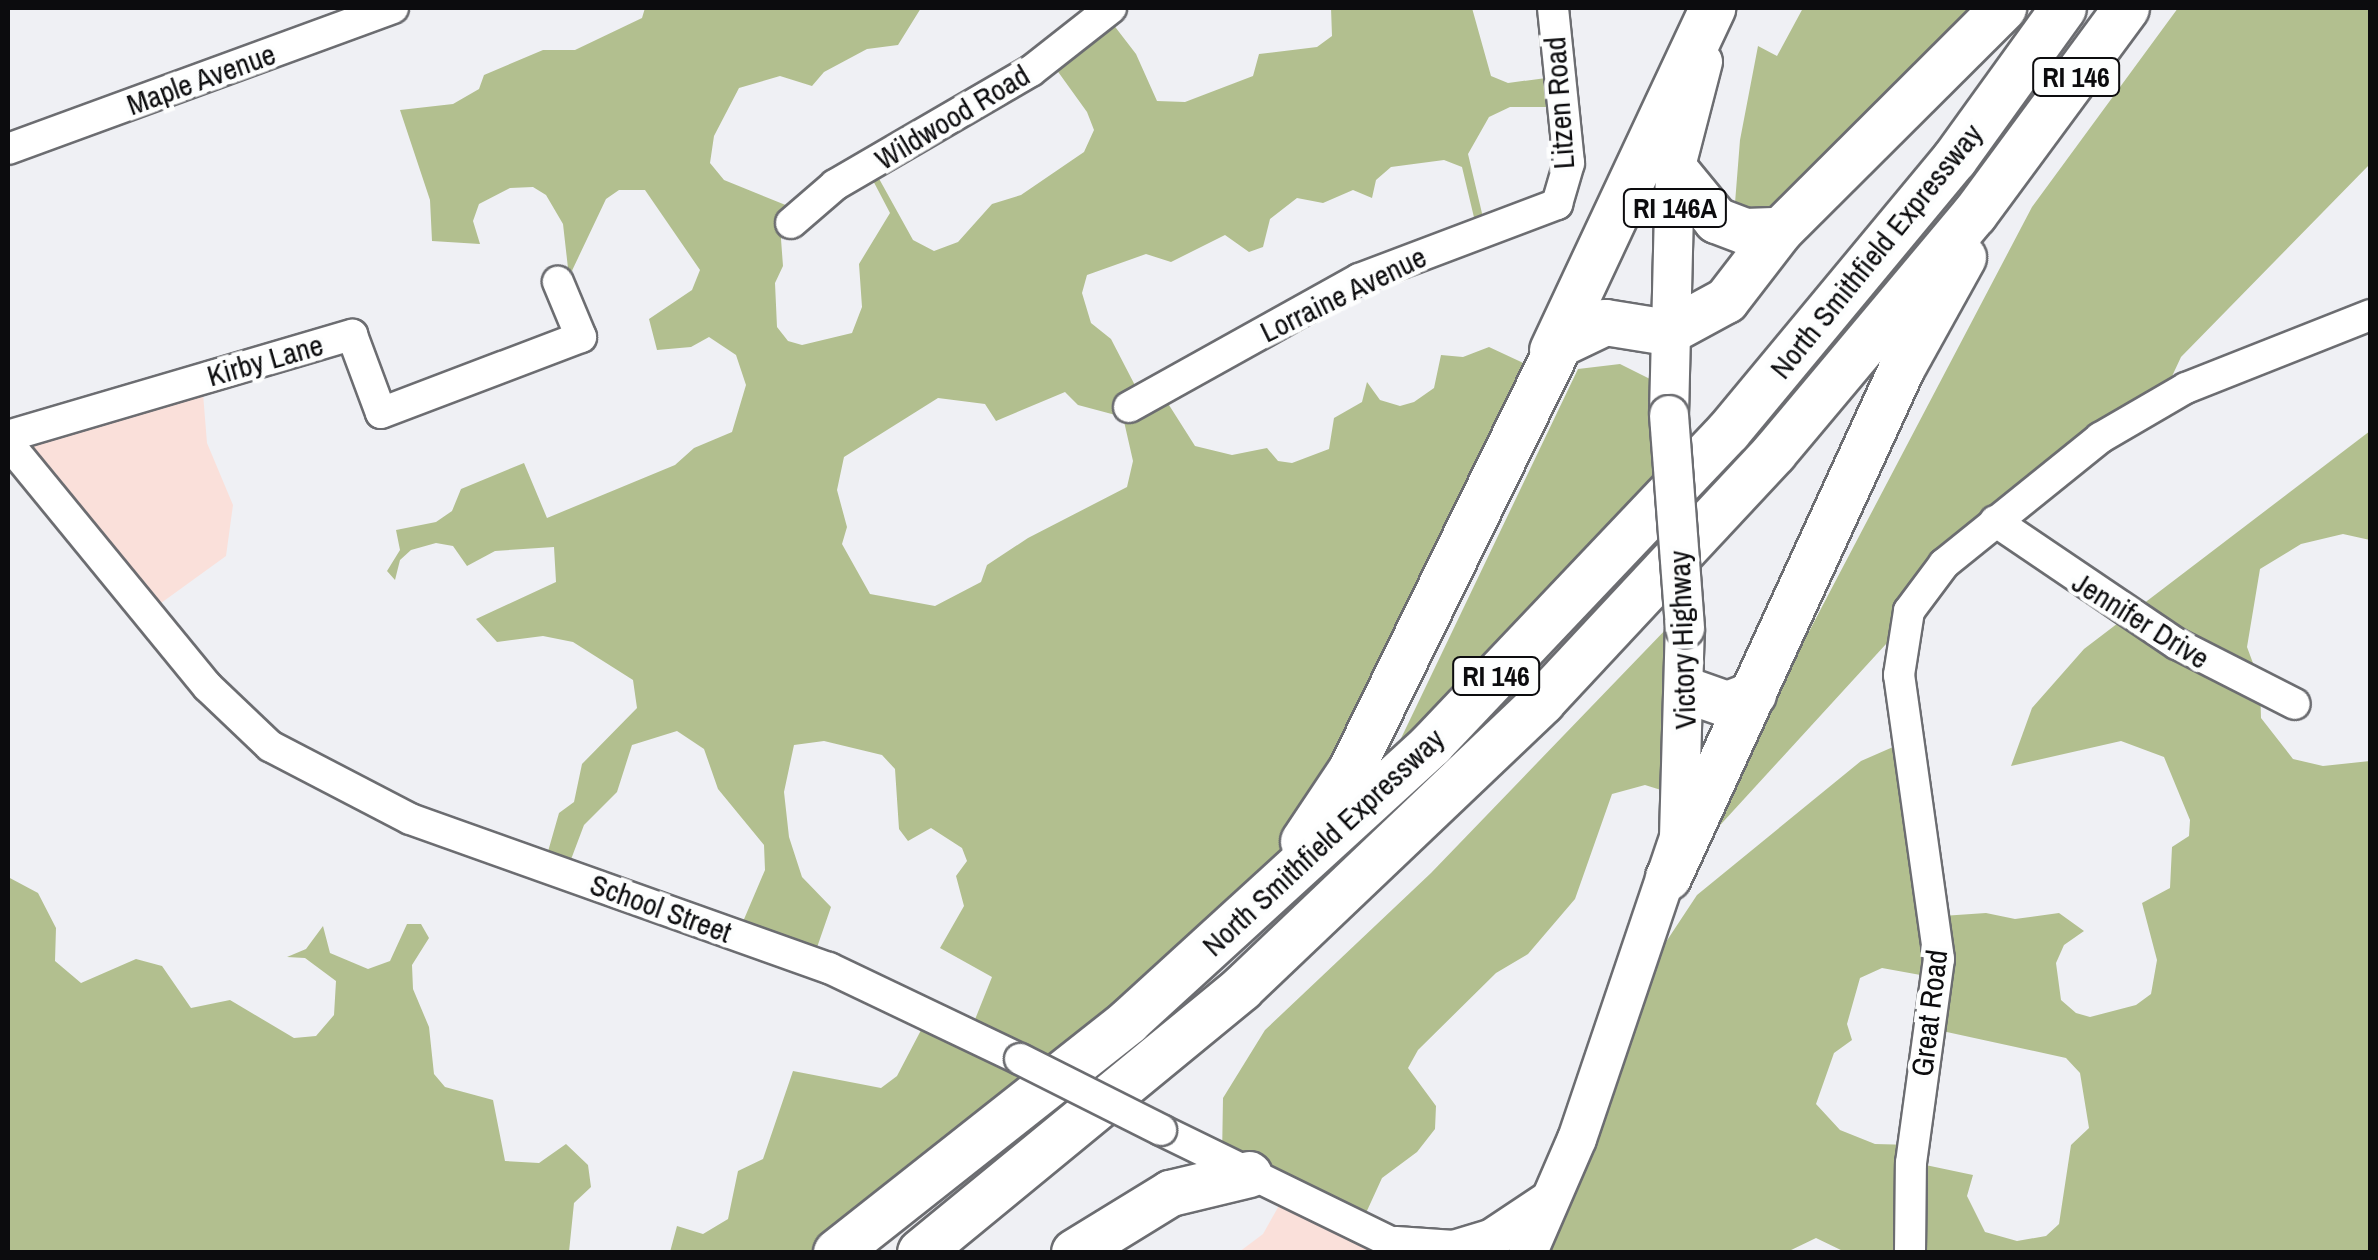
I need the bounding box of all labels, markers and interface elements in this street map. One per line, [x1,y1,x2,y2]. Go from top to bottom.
street label: Maple Avenue [121,35,281,123]
street label: Litzen Road [1536,36,1582,170]
road number: RI 146 [2031,54,2121,100]
street label: Wildwood Road [868,57,1036,177]
street label: North Smithfield Expressway [1762,116,1990,386]
road number: RI 146A [1622,185,1728,231]
street label: Lorraine Avenue [1254,238,1432,350]
street label: Kirby Lane [203,326,327,394]
street label: Victory Highway [1661,550,1703,730]
street label: Jennifer Drive [2066,564,2216,676]
road number: RI 146 [1451,653,1541,699]
street label: North Smithfield Expressway [1195,721,1451,963]
street label: School Street [585,866,737,950]
street label: Great Road [1903,948,1955,1078]

